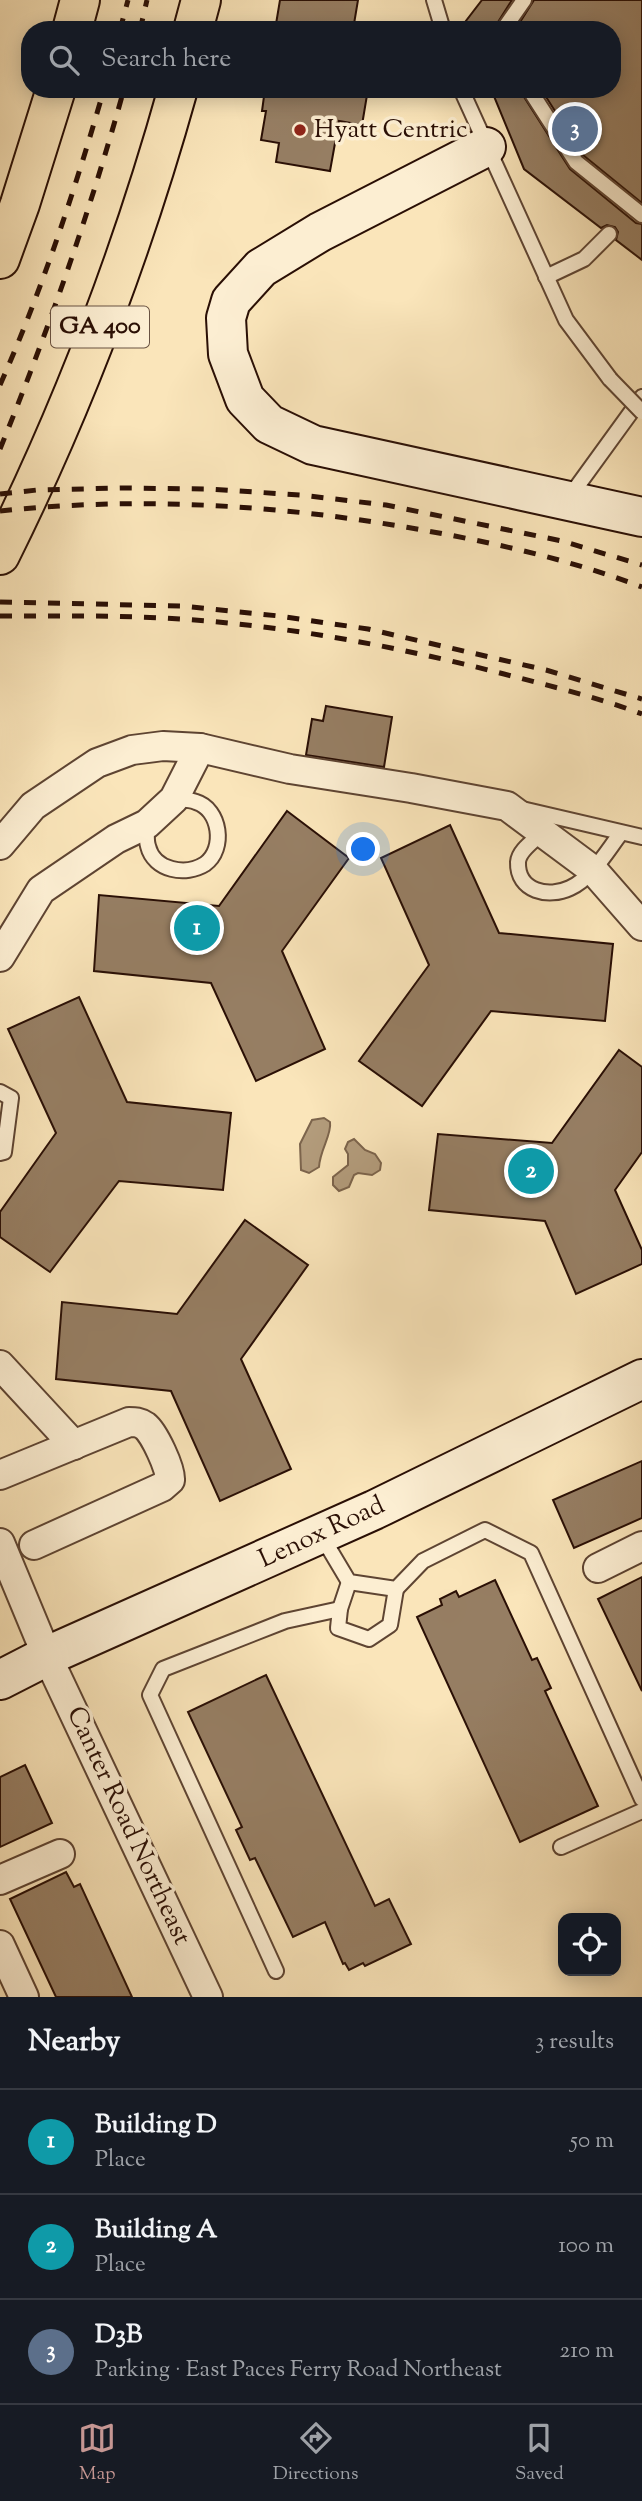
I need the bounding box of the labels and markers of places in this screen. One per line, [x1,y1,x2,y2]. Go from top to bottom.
pin: 3 [552,103,598,155]
place label: Hyatt Centric [314,112,468,149]
marker: Hyatt Centric [292,122,308,138]
pin: 1 [174,902,220,954]
pin: 2 [508,1145,554,1197]

